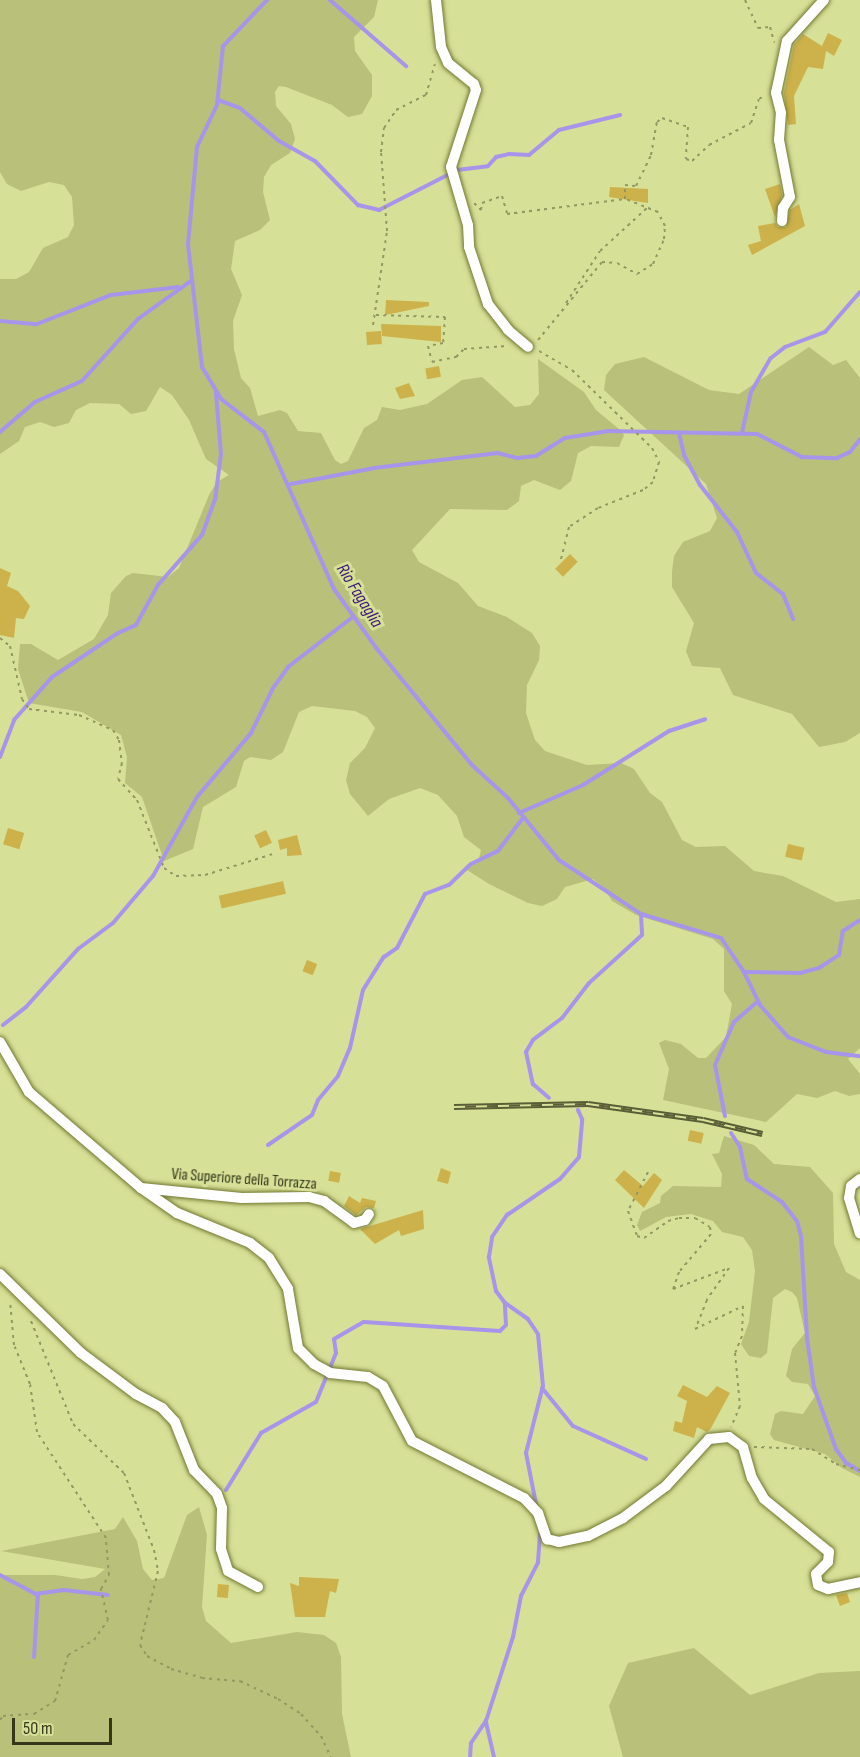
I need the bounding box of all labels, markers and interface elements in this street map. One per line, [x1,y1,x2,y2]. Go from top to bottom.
water label: Rio Fagaglia [331,560,387,632]
street label: Via Superiore della Torrazza [171,1165,317,1195]
scale bar [15,1706,116,1744]
text: 50 m [23,1718,53,1739]

